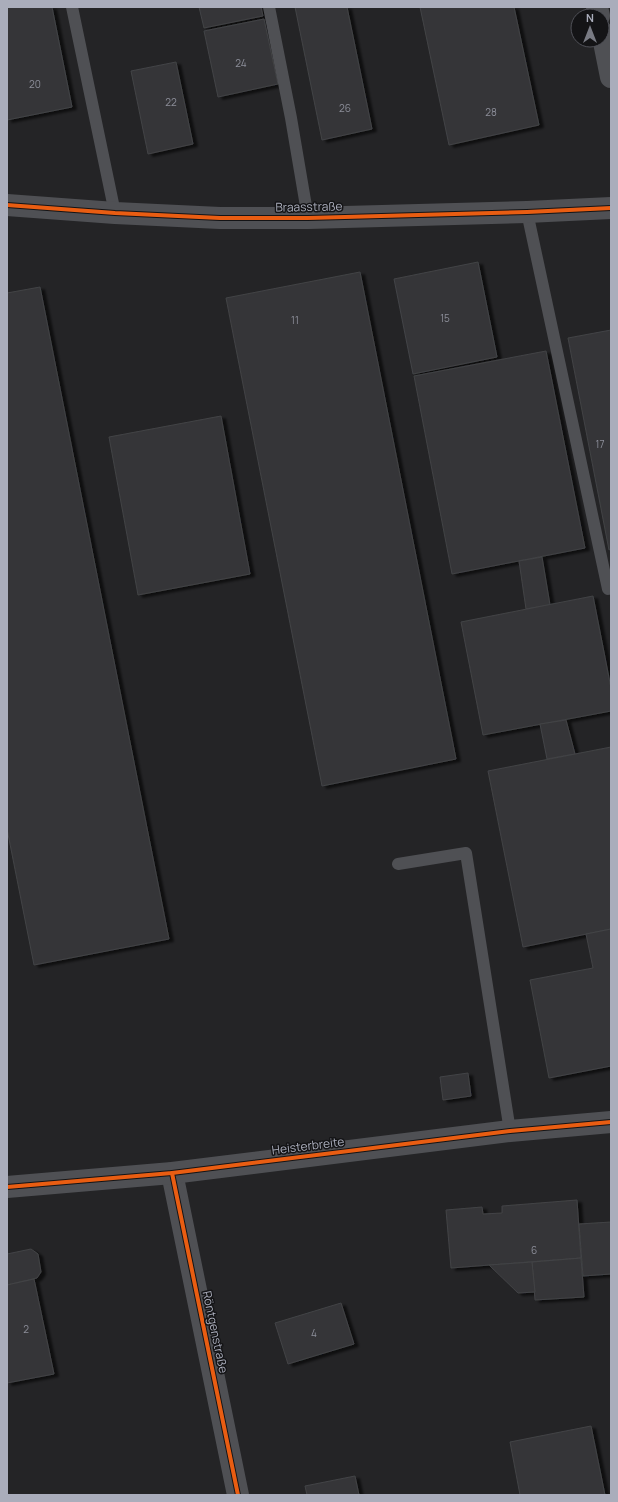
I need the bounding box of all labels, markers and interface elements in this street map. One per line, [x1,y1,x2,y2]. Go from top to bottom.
north arrow [570,8,610,48]
text: N [586,10,594,25]
house number: 24 [235,56,247,70]
house number: 20 [29,77,41,91]
house number: 22 [165,95,177,109]
house number: 26 [339,101,351,115]
house number: 28 [485,105,497,119]
street label: Braasstraße [275,197,343,216]
house number: 15 [440,311,450,325]
house number: 11 [291,313,299,327]
house number: 17 [596,437,604,451]
street label: Heisterbreite [271,1133,345,1158]
house number: 6 [531,1243,537,1257]
street label: Röntgenstraße [198,1289,233,1375]
house number: 2 [23,1322,29,1336]
house number: 4 [311,1326,317,1340]

